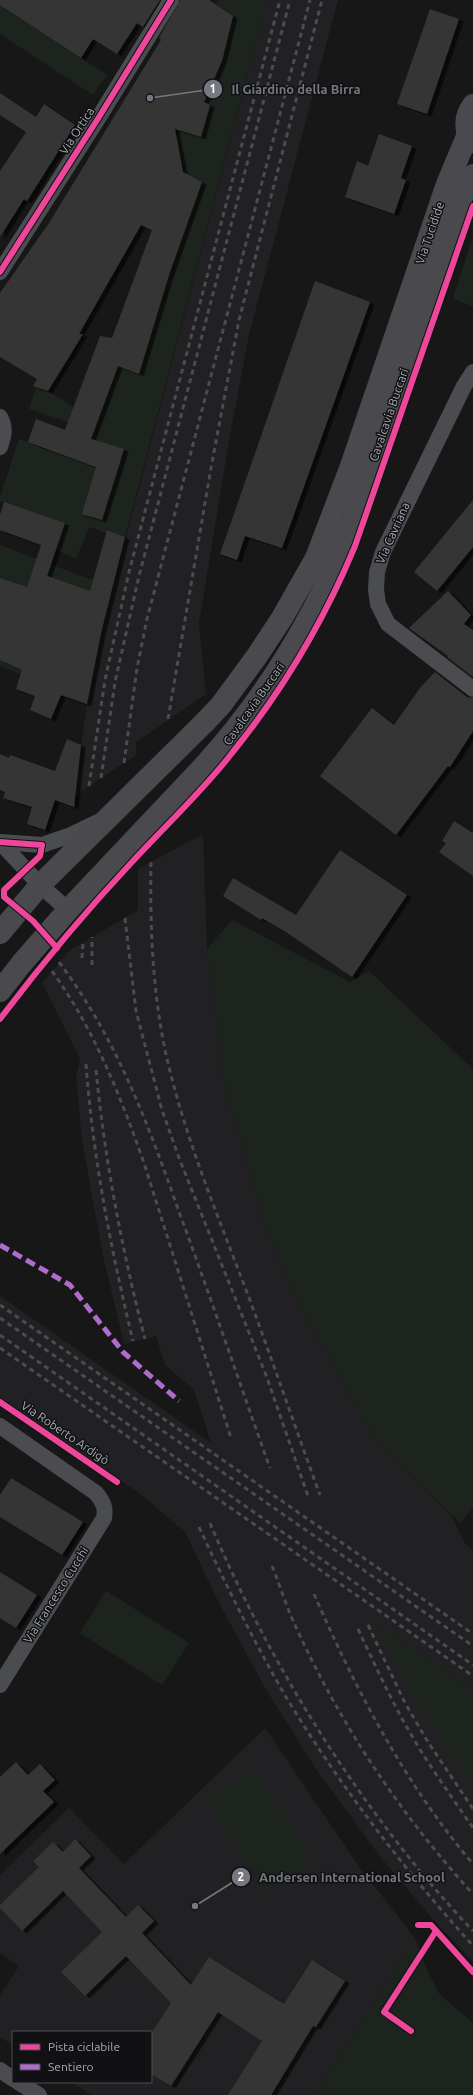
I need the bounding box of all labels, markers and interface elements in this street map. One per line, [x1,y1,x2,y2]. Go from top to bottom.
callout: Il Giardino della Birra [203,77,368,102]
text: 1 [210,82,216,95]
text: Il Giardino della Birra [231,82,361,96]
street label: Via Ortica [57,105,96,157]
street label: Via Tucidide [413,200,446,266]
street label: Cavalcavia Buccari [367,367,411,463]
street label: Via Cavriana [373,500,412,566]
street label: Cavalcavia Buccari [220,660,287,747]
street label: Via Roberto Ardigò [19,1398,112,1467]
street label: Via Francesco Cucchi [21,1544,91,1645]
callout: Andersen International School [231,1865,453,1890]
text: 2 [238,1870,245,1883]
text: Andersen International School [259,1870,445,1884]
legend [12,2031,152,2083]
text: Pista ciclabile [48,2040,120,2053]
text: Sentiero [48,2060,94,2073]

